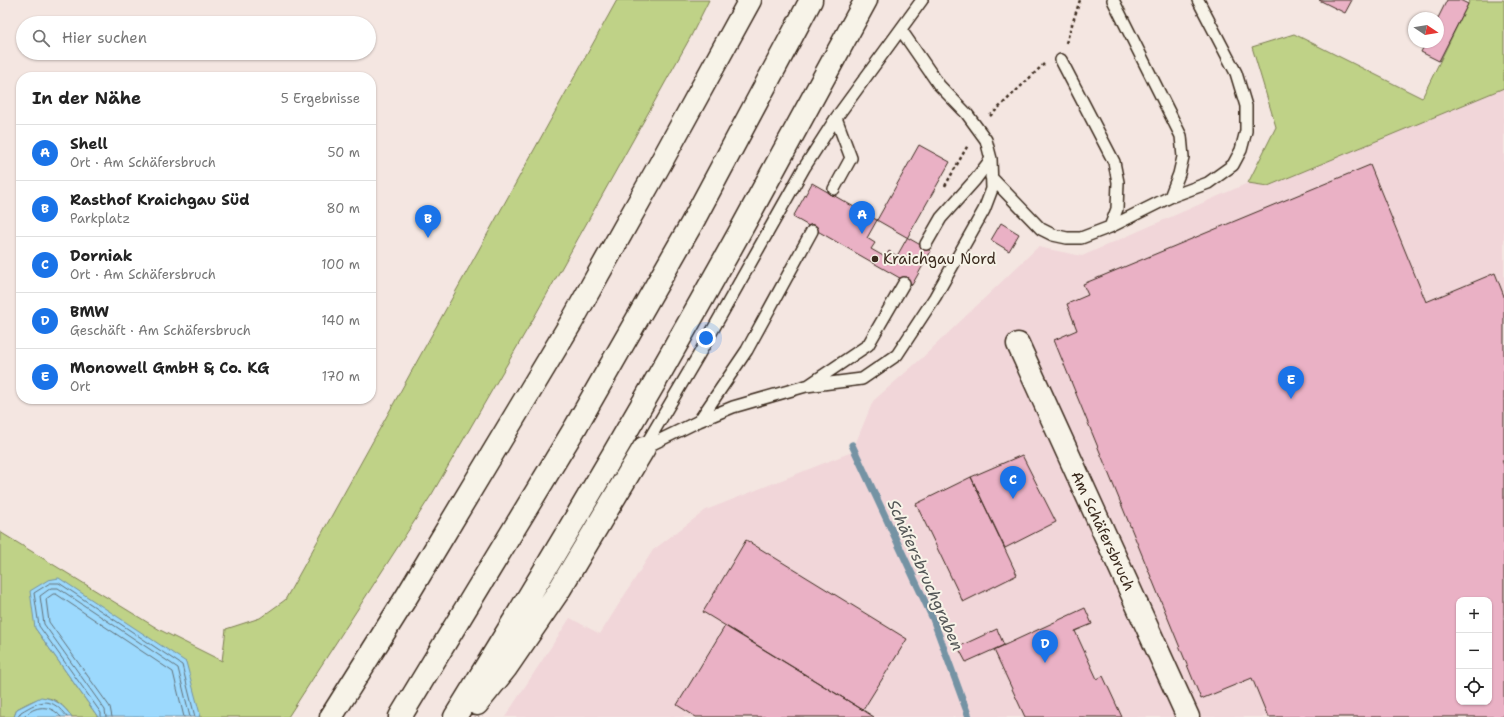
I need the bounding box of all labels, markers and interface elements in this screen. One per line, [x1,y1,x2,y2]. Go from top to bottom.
north arrow [1408,12,1444,48]
search box [16,16,376,60]
icon: search [30,27,52,49]
text: Hier suchen [62,28,147,48]
text: In der Nähe [32,87,141,109]
text: 5 Ergebnisse [281,90,360,107]
text: Shell [70,134,108,154]
text: A [40,144,50,161]
text: 50 m [327,144,360,161]
text: Ort · Am Schäfersbruch [70,154,216,171]
text: Rasthof Kraichgau Süd [70,190,250,210]
text: B [41,200,49,217]
text: 80 m [326,200,360,217]
pin: A [849,201,875,234]
pin: B [415,205,441,238]
text: Parkplatz [70,210,130,227]
text: Dorniak [70,246,132,266]
place label: Kraichgau Nord [883,249,997,269]
marker: Kraichgau Nord [870,254,880,264]
text: C [41,256,49,273]
text: 100 m [321,256,360,273]
text: Ort · Am Schäfersbruch [70,266,216,283]
text: BMW [70,302,109,322]
text: D [40,312,50,329]
text: 140 m [321,312,360,329]
text: Geschäft · Am Schäfersbruch [70,322,251,339]
your location [696,328,716,348]
text: Monowell GmbH & Co. KG [70,358,269,378]
pin: E [1278,366,1304,399]
text: E [41,368,49,385]
text: 170 m [322,368,360,385]
text: Ort [70,378,91,395]
pin: C [1000,466,1026,499]
street label: Am Schäfersbruch [1066,468,1140,594]
water label: Schäfersbruchgraben [883,496,968,654]
map controls [1456,597,1492,705]
button: + [1456,597,1492,633]
pin: D [1032,630,1058,663]
button: − [1456,633,1492,669]
button: locate [1456,669,1492,705]

